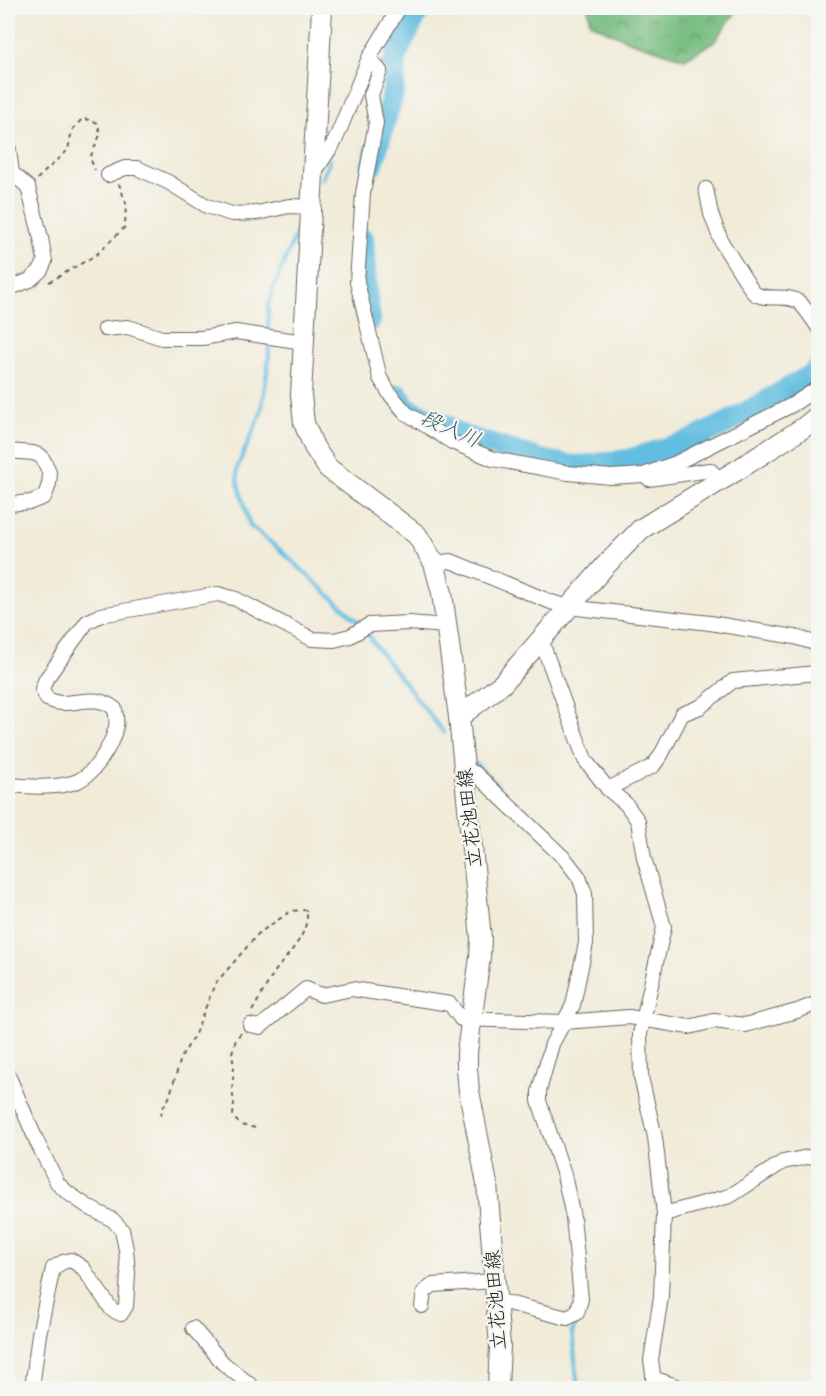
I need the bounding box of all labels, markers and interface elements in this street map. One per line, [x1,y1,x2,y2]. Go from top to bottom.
water label: 段入川 [417,404,485,452]
street label: 立花池田線 [452,767,486,869]
street label: 立花池田線 [480,1249,510,1351]

